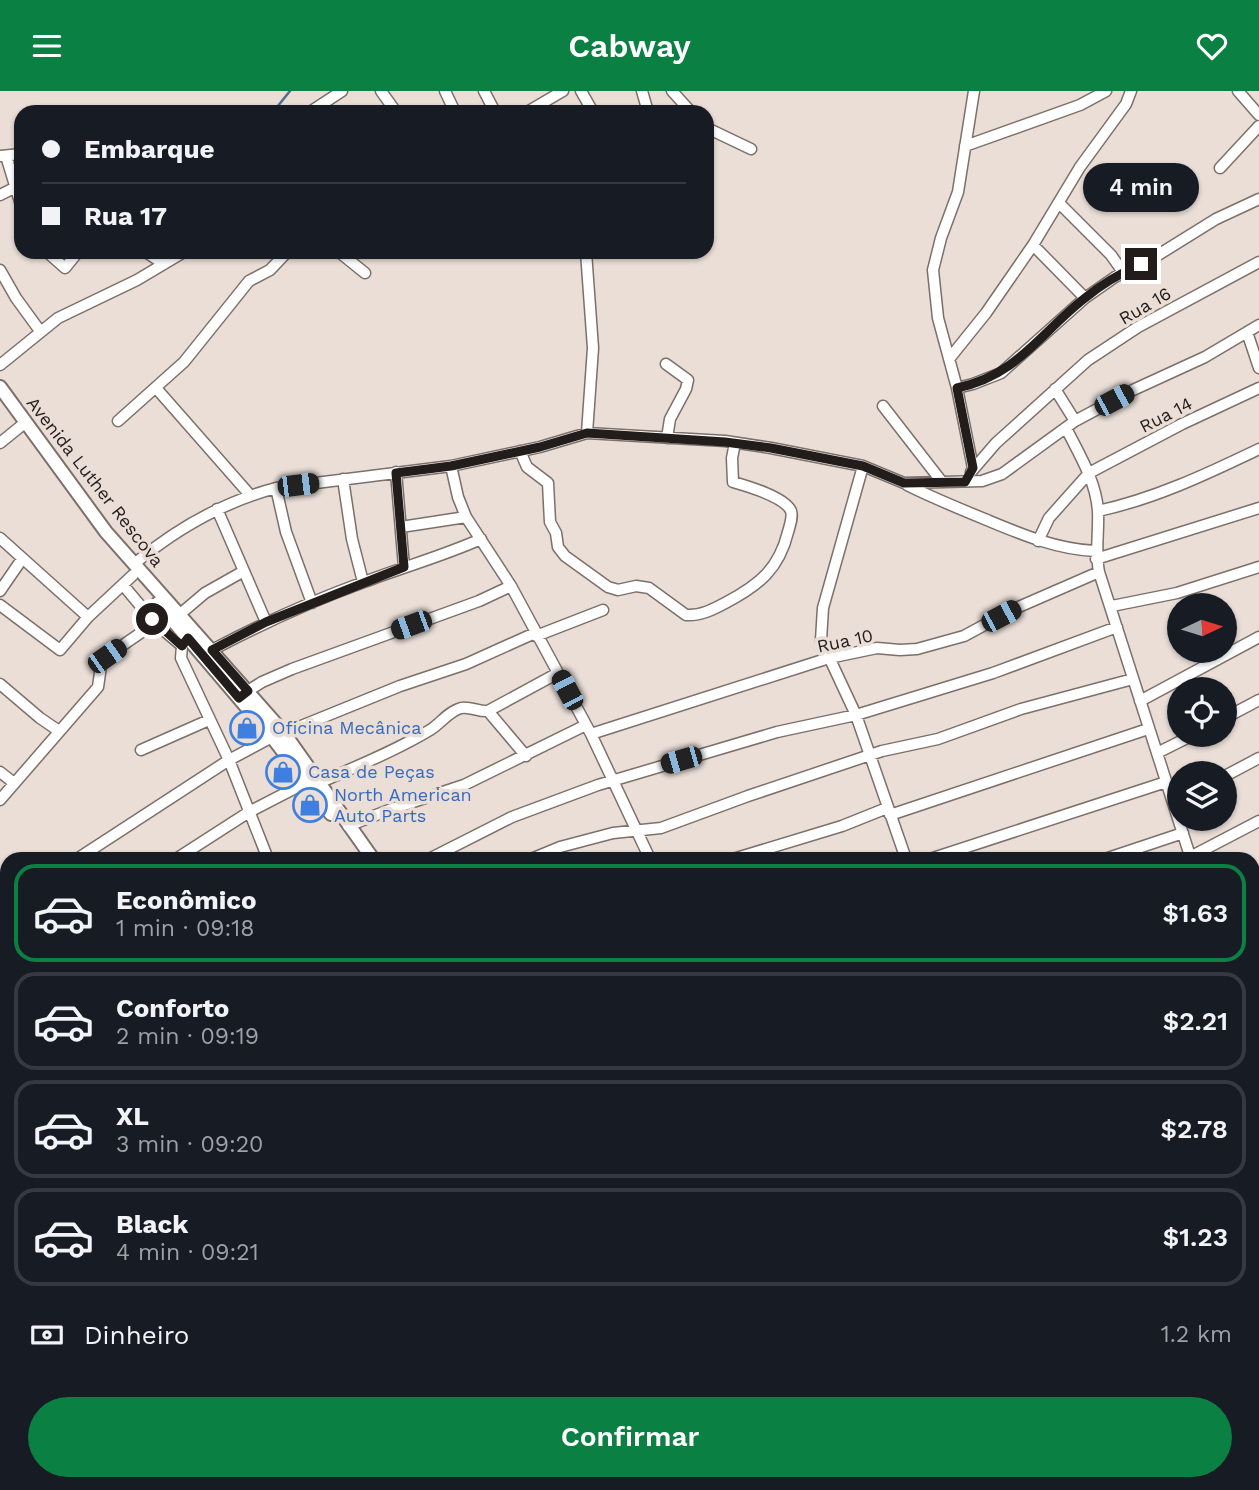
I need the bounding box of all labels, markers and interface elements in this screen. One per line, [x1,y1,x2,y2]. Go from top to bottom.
icon: menu [28,27,66,65]
text: Cabway [568,27,691,65]
icon: heart [1193,27,1231,65]
text: Embarque [84,134,215,164]
callout: 4 min [1083,163,1199,211]
text: 4 min [1109,174,1173,201]
text: Rua 17 [84,201,167,231]
route end [1125,248,1157,280]
street label: Rua 16 [1115,282,1174,329]
car [1091,381,1138,419]
street label: Rua 14 [1136,392,1196,437]
street label: Avenida Luther Rescova [23,393,168,571]
car [276,472,321,498]
north arrow [1167,593,1237,663]
map controls [1167,593,1237,831]
car [978,597,1025,635]
route start [136,603,168,635]
car [388,608,435,642]
street label: Rua 10 [815,624,875,657]
car [84,635,131,677]
car [548,667,587,713]
button: locate [1167,677,1237,747]
shop icon: Oficina Mecânica [228,709,266,747]
place label: Oficina Mecânica [272,717,421,738]
car [658,744,705,776]
shop icon: Casa de Peças [264,753,302,791]
place label: Casa de Peças [308,761,435,782]
button: layers [1167,761,1237,831]
place label: North American Auto Parts [334,784,472,826]
shop icon: North American Auto Parts [291,786,329,824]
icon: car [32,882,95,945]
text: Econômico [116,885,257,915]
text: $1.63 [1162,898,1228,928]
text: 1 min · 09:18 [116,915,254,942]
icon: car [32,990,95,1053]
text: Conforto [116,993,229,1023]
text: $2.21 [1163,1006,1228,1036]
text: 2 min · 09:19 [116,1023,259,1050]
icon: car [32,1098,95,1161]
text: XL [116,1101,149,1131]
text: $2.78 [1160,1114,1228,1144]
text: 3 min · 09:20 [116,1131,263,1158]
icon: car [32,1206,95,1269]
text: Black [116,1209,188,1239]
text: $1.23 [1163,1222,1228,1252]
text: 4 min · 09:21 [116,1239,259,1266]
icon: cash [28,1316,66,1354]
text: Dinheiro [84,1320,189,1350]
text: 1.2 km [1161,1321,1232,1348]
button: Confirmar [28,1397,1232,1477]

